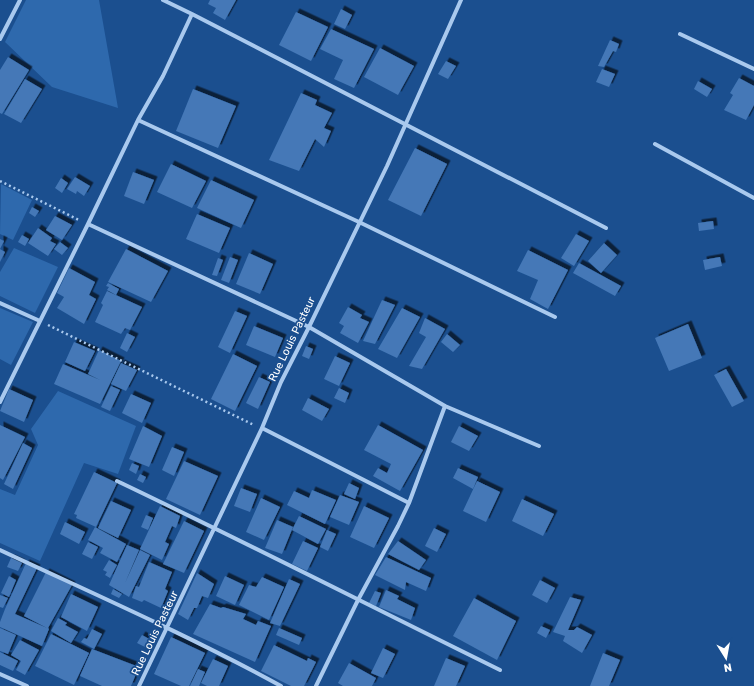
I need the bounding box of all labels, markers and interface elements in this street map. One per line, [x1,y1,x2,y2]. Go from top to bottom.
street label: Rue Louis Pasteur [266,294,318,383]
street label: Rue Louis Pasteur [129,588,181,677]
north arrow [706,638,746,678]
text: N [723,660,733,674]

